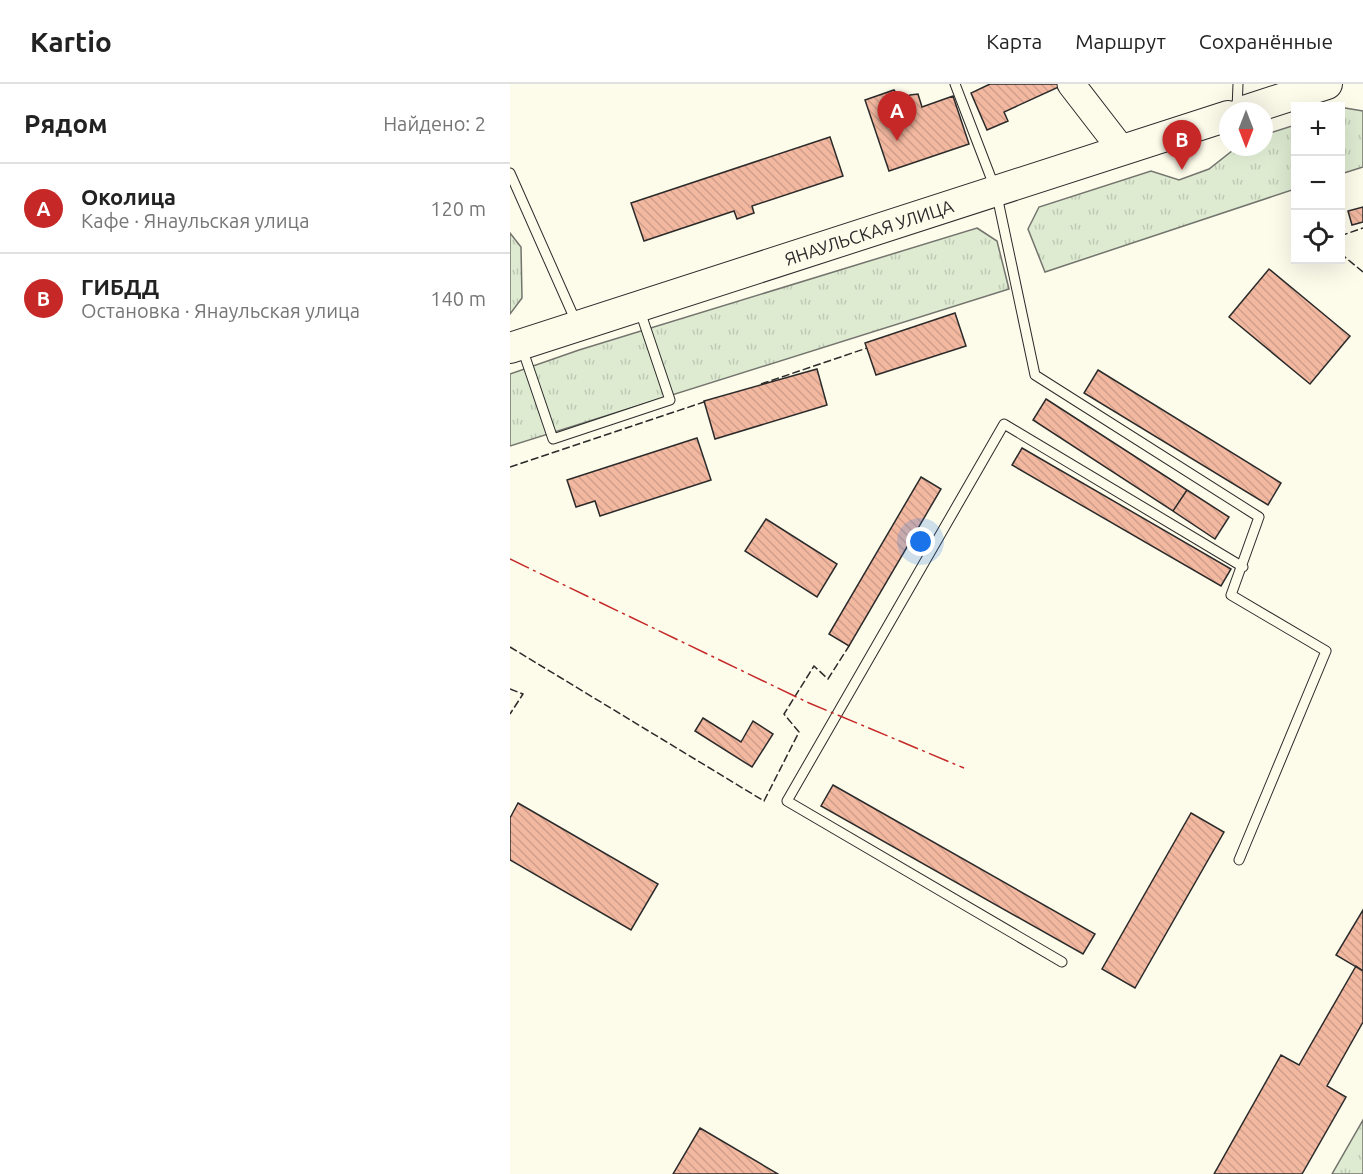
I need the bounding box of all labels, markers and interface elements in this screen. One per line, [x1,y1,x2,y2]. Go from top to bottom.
text: Kartio [30,26,112,57]
text: Карта [986,29,1042,53]
text: Маршрут [1075,29,1166,53]
text: Сохранённые [1199,29,1333,53]
pin: A [878,92,916,141]
north arrow [1219,102,1273,156]
map controls [1291,102,1345,264]
button: + [1291,102,1345,156]
text: Рядом [24,109,108,138]
text: Найдено: 2 [383,112,486,135]
pin: B [1162,120,1202,170]
button: − [1291,156,1345,210]
text: Околица [81,184,176,209]
street label: ЯНАУЛЬСКАЯ УЛИЦА [782,195,956,269]
text: A [36,197,51,220]
text: 120 m [430,197,486,220]
text: Кафе · Янаульская улица [81,209,309,232]
button: locate [1291,210,1345,264]
text: ГИБДД [81,274,159,299]
text: B [37,287,50,310]
text: 140 m [430,287,486,310]
text: Остановка · Янаульская улица [81,299,360,322]
your location [906,527,935,556]

